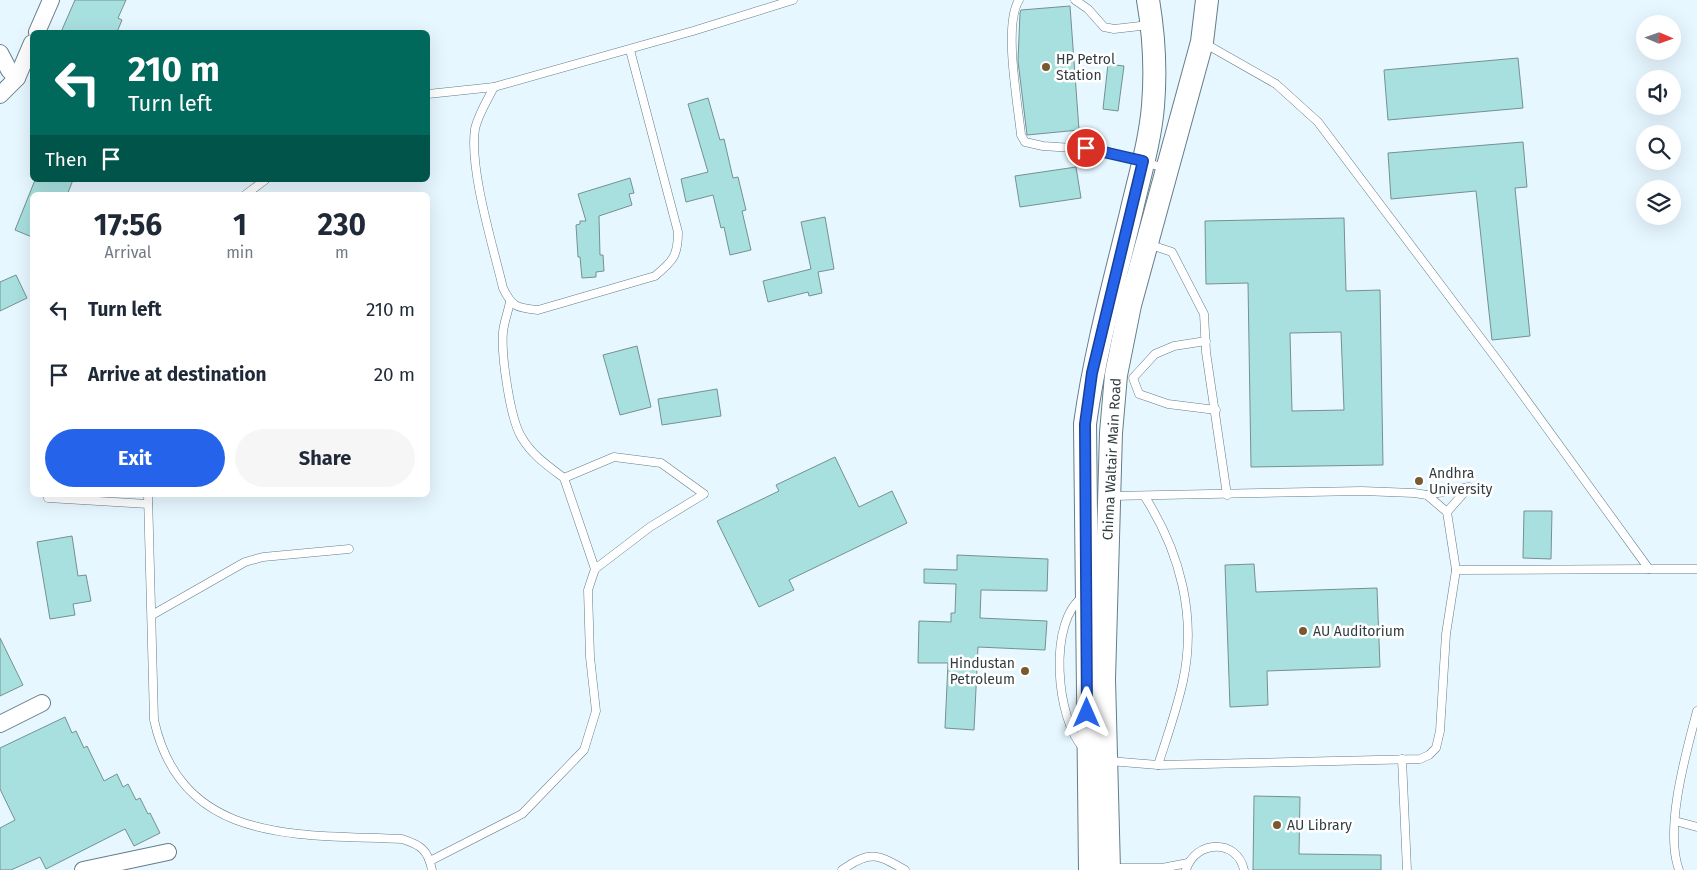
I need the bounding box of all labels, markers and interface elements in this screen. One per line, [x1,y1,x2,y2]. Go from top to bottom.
north arrow [1636,15,1681,60]
map controls [1636,15,1681,225]
text: 210 m [128,48,220,90]
icon: left [45,50,110,115]
place label: HP Petrol Station [1056,51,1115,84]
marker: HP Petrol Station [1040,61,1052,73]
button: sound [1636,70,1681,115]
text: Turn left [128,90,212,117]
button: search [1636,125,1681,170]
pin [1065,127,1107,169]
icon: arrive [1072,134,1100,162]
icon: arrive [97,145,125,173]
text: Then [45,148,87,171]
button: layers [1636,180,1681,225]
text: 17:56 [94,207,162,243]
text: 1 [233,207,247,243]
text: 230 [318,207,366,243]
text: Arrival [105,243,152,262]
text: min [226,243,254,262]
text: m [335,243,349,262]
icon: left [45,296,73,324]
text: Turn left [88,298,162,321]
text: 210 m [366,298,415,321]
icon: arrive [45,361,73,389]
text: Arrive at destination [88,363,267,386]
text: 20 m [374,363,415,386]
street label: Chinna Waltair Main Road [1099,377,1125,541]
button: Exit [45,429,225,487]
button: Share [235,429,415,487]
place label: Andhra University [1429,465,1493,498]
marker: Andhra University [1413,475,1425,487]
place label: AU Auditorium [1313,623,1405,640]
marker: AU Auditorium [1297,625,1309,637]
place label: Hindustan Petroleum [949,655,1015,688]
marker: Hindustan Petroleum [1019,665,1031,677]
position arrow [1060,686,1112,738]
place label: AU Library [1287,817,1352,834]
marker: AU Library [1271,819,1283,831]

